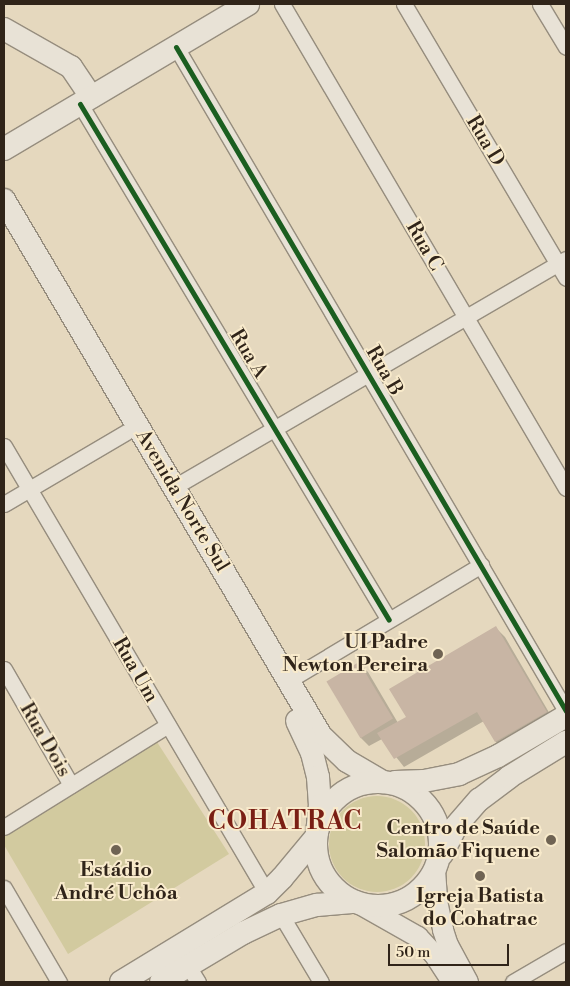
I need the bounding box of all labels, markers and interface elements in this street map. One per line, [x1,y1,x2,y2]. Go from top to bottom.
street label: Rua D [461,111,509,171]
street label: Rua C [400,217,448,275]
street label: Rua A [224,325,272,383]
street label: Rua B [360,342,408,400]
street label: Avenida Norte Sul [130,426,234,576]
place label: UI Padre Newton Pereira [282,630,428,677]
street label: Rua Um [107,633,163,707]
marker: UI Padre Newton Pereira [432,648,444,660]
street label: Rua Dois [14,699,76,781]
district label: COHATRAC [207,807,363,837]
place label: Centro de Saúde Salomão Fiquene [376,816,540,863]
marker: Centro de Saúde Salomão Fiquene [544,833,558,847]
marker: Estádio André Uchôa [110,844,122,856]
place label: Estádio André Uchôa [54,858,178,905]
marker: Igreja Batista do Cohatrac [474,870,486,882]
place label: Igreja Batista do Cohatrac [416,884,544,931]
scale bar [390,934,511,966]
text: 50 m [396,943,430,962]

